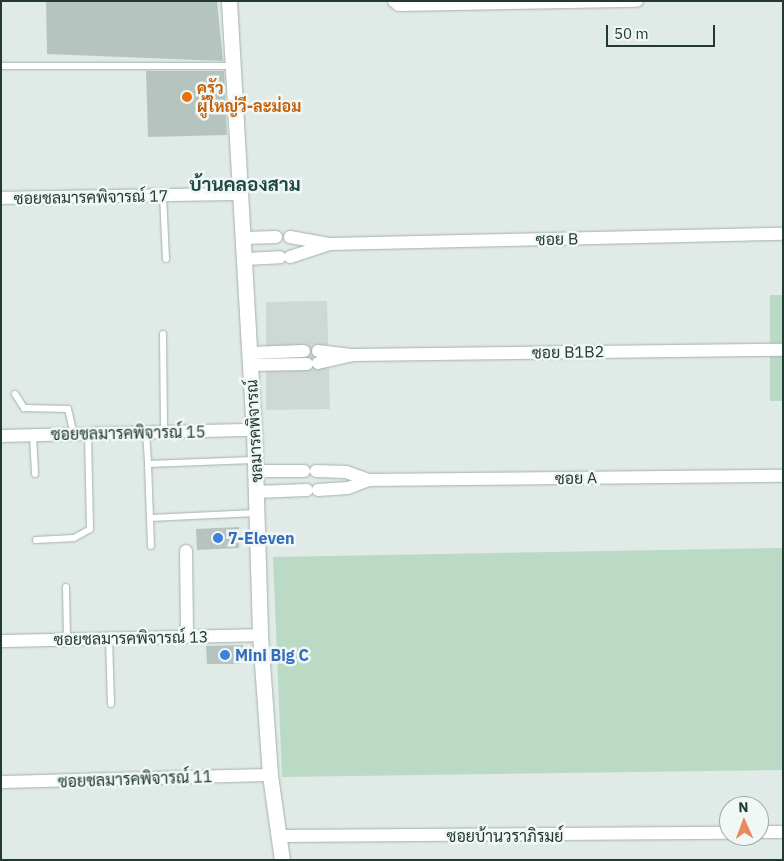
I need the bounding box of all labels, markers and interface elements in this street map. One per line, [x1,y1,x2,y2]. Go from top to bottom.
scale bar [609,15,718,47]
text: 50 m [614,24,649,43]
place label: ครัว ผู้ใหญ่วี-ละม่อม [197,78,301,116]
marker: ครัว ผู้ใหญ่วี-ละม่อม [181,91,193,103]
district label: บ้านคลองสาม [189,174,301,196]
street label: ซอยชลมารคพิจารณ์ 17 [14,186,168,208]
street label: ซอย B [536,229,578,249]
street label: ซอย B1B2 [532,342,604,362]
street label: ชลมารคพิจารณ์ [242,379,266,483]
street label: ซอยชลมารคพิจารณ์ 15 [51,422,205,444]
street label: ซอย A [555,468,597,488]
place label: 7-Eleven [228,528,294,548]
marker: 7-Eleven [212,532,224,544]
street label: ซอยชลมารคพิจารณ์ 13 [54,627,208,649]
place label: Mini Big C [235,645,309,665]
marker: Mini Big C [219,649,231,661]
street label: ซอยชลมารคพิจารณ์ 11 [57,767,213,791]
north arrow [719,796,769,846]
text: N [738,798,749,816]
street label: ซอยบ้านวราภิรมย์ [447,826,563,846]

